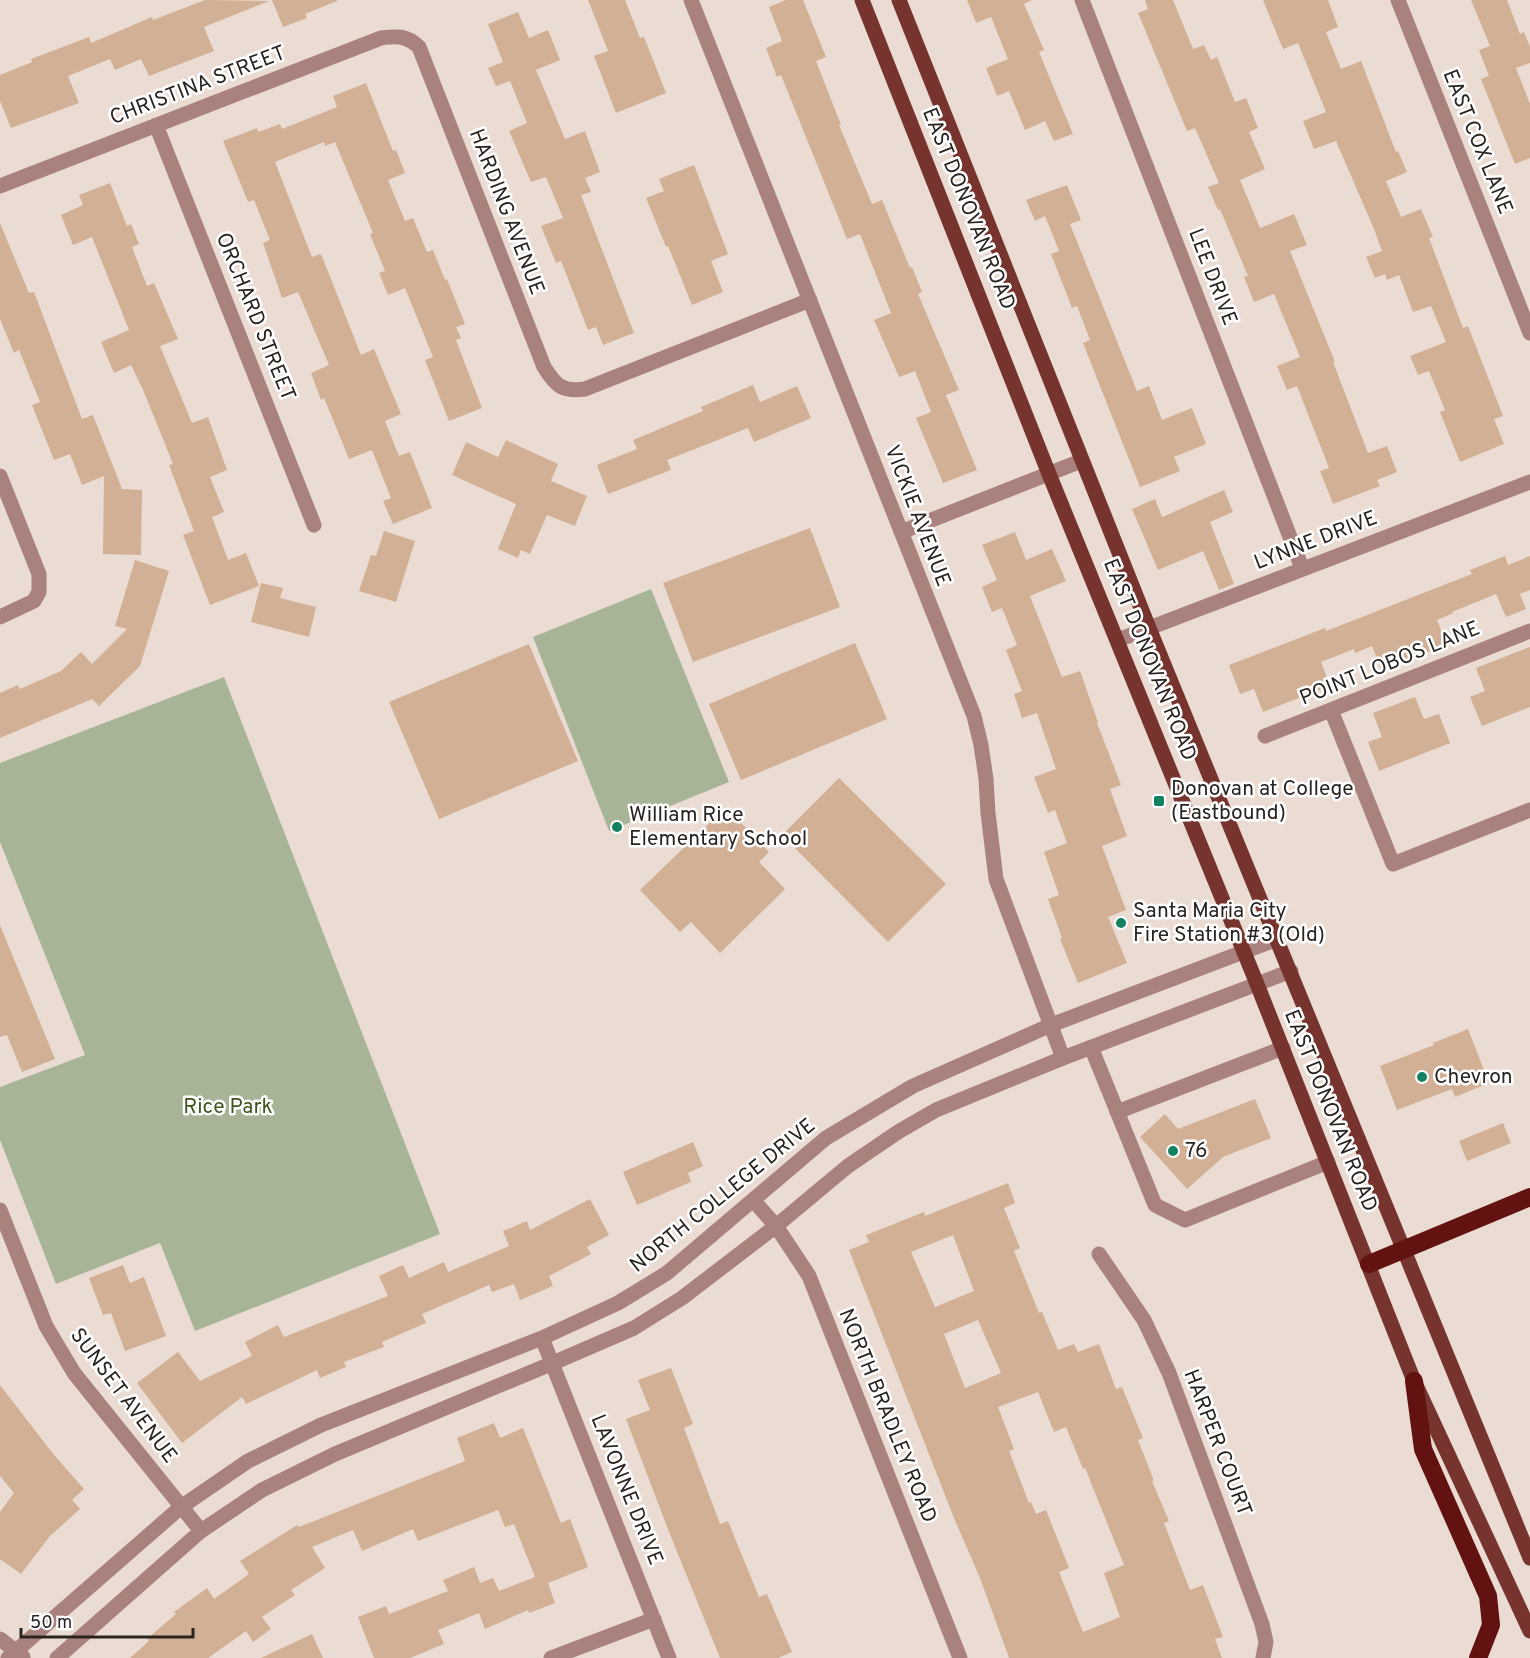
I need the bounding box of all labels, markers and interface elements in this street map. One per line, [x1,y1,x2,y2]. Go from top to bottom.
street label: CHRISTINA STREET [106,40,290,132]
street label: EAST COX LANE [1436,66,1518,218]
street label: EAST DONOVAN ROAD [915,104,1021,314]
street label: HARDING AVENUE [462,125,550,299]
street label: LEE DRIVE [1181,225,1243,329]
street label: ORCHARD STREET [209,229,301,405]
street label: VICKIE AVENUE [878,441,956,591]
street label: LYNNE DRIVE [1251,505,1381,577]
street label: EAST DONOVAN ROAD [1096,555,1202,765]
street label: POINT LOBOS LANE [1296,615,1484,713]
place label: Donovan at College (Eastbound) [1171,776,1354,827]
marker: Donovan at College (Eastbound) [1152,794,1166,808]
place label: William Rice Elementary School [629,802,807,853]
marker: William Rice Elementary School [610,820,624,834]
place label: Santa Maria City Fire Station #3 (Old) [1133,898,1325,949]
marker: Santa Maria City Fire Station #3 (Old) [1114,916,1128,930]
street label: EAST DONOVAN ROAD [1277,1006,1383,1216]
place label: Chevron [1434,1064,1513,1091]
marker: Chevron [1415,1070,1429,1084]
park label: Rice Park [183,1094,273,1121]
street label: NORTH COLLEGE DRIVE [625,1113,821,1279]
place label: 76 [1185,1138,1207,1165]
marker: 76 [1166,1144,1180,1158]
street label: NORTH BRADLEY ROAD [832,1305,942,1527]
street label: SUNSET AVENUE [63,1323,183,1469]
street label: HARPER COURT [1177,1366,1257,1520]
street label: LAVONNE DRIVE [584,1411,668,1569]
scale bar [21,1601,194,1639]
text: 50 m [30,1612,72,1635]

